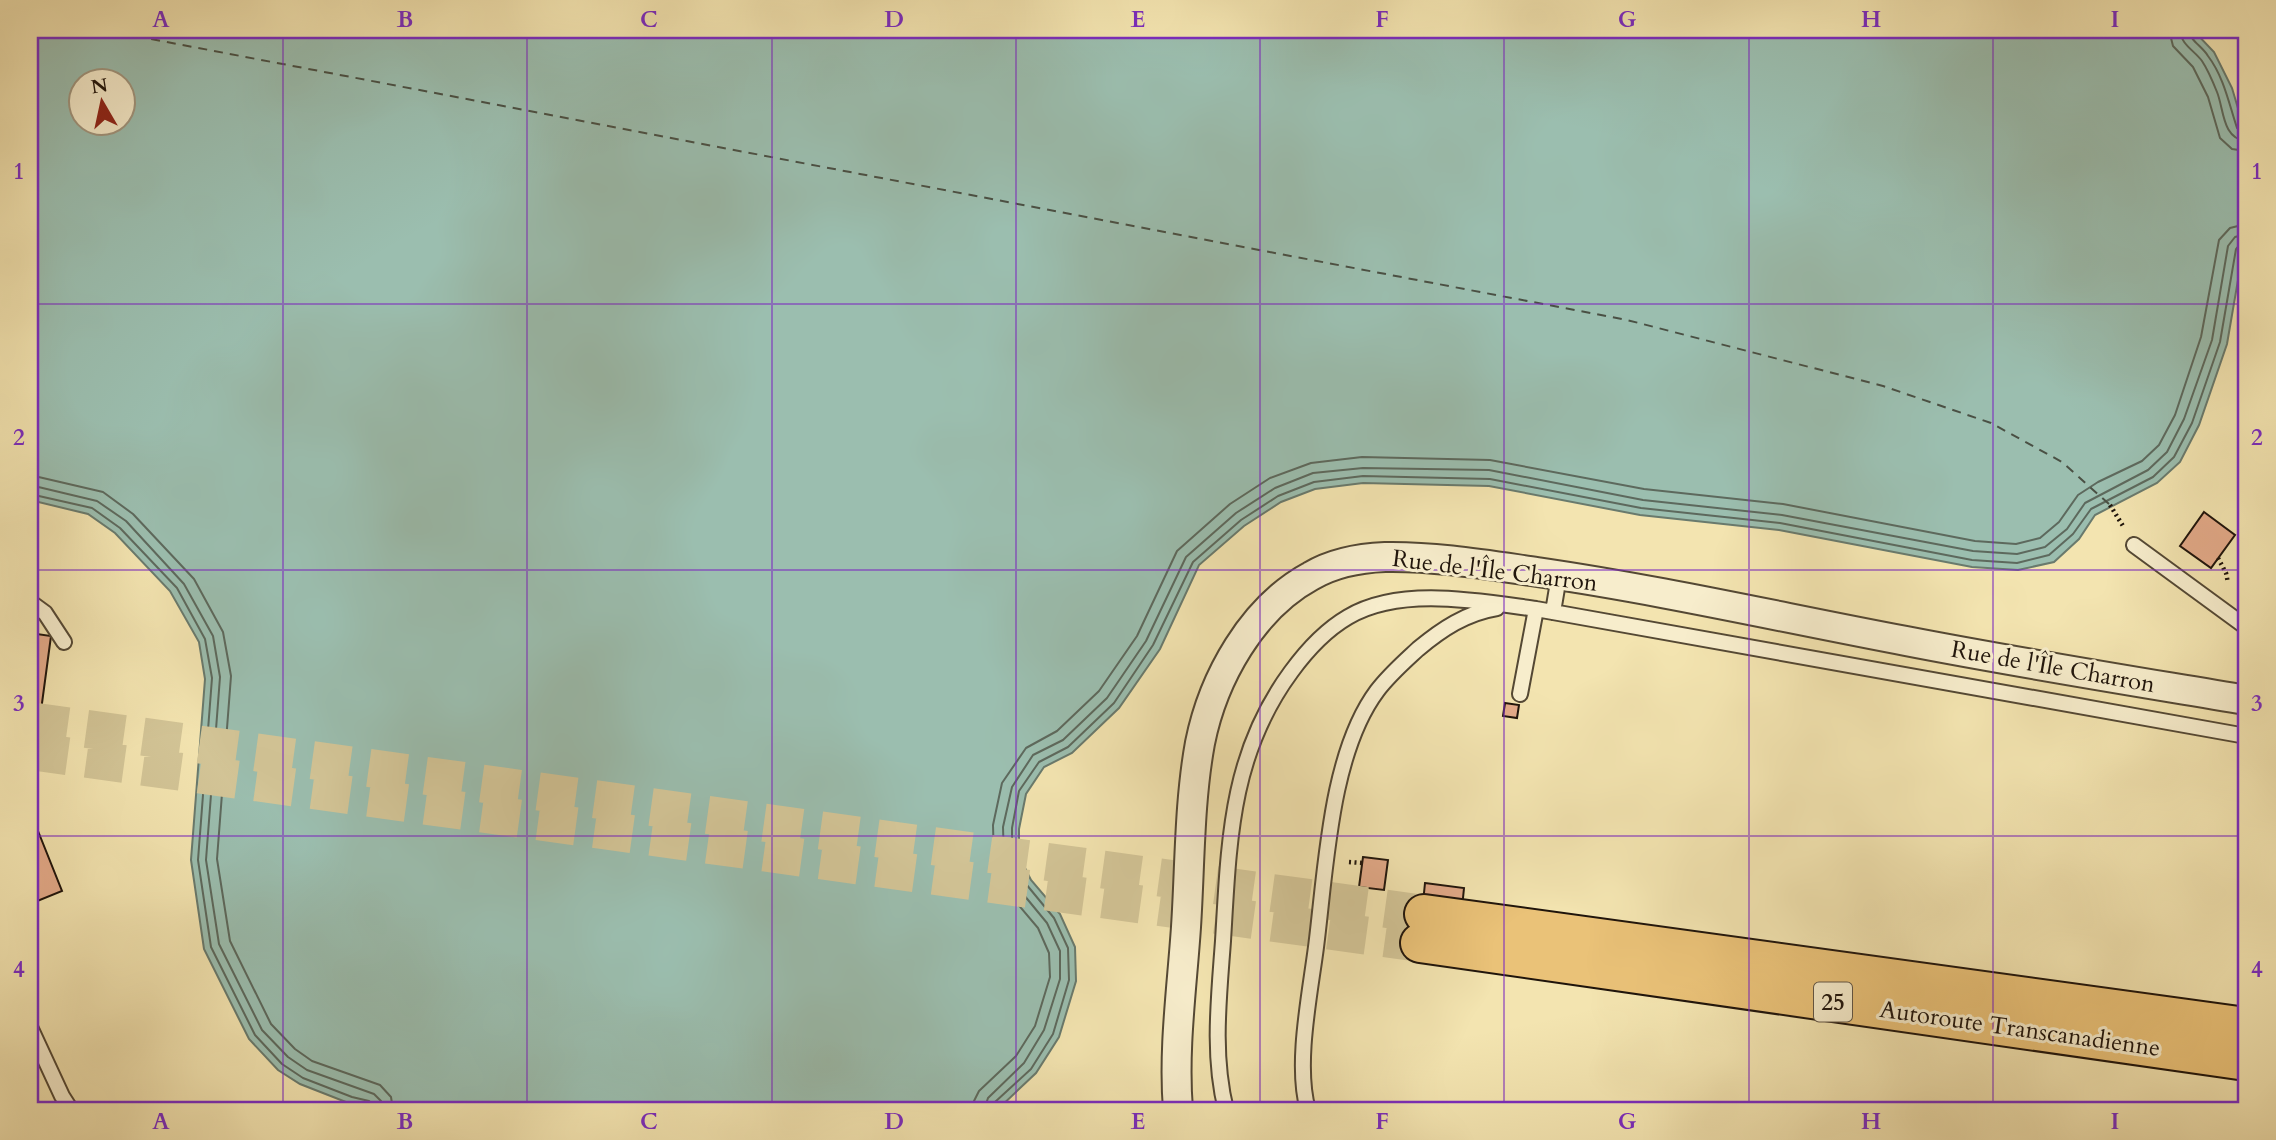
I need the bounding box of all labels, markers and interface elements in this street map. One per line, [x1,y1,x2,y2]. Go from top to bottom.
text: A [152,4,170,35]
text: B [397,4,413,35]
text: C [640,4,658,35]
text: D [884,4,904,35]
text: E [1131,4,1145,35]
text: F [1375,4,1389,35]
text: G [1618,4,1637,35]
text: H [1861,4,1881,35]
text: I [2111,4,2119,35]
north arrow [66,66,136,136]
text: N [89,72,110,100]
text: 1 [13,156,25,187]
text: 1 [2251,156,2263,187]
text: 2 [13,422,25,453]
text: 2 [2251,422,2263,453]
street label: Rue de l'Île Charron [1391,542,1600,600]
street label: Rue de l'Île Charron [1948,633,2158,701]
text: 3 [13,688,25,719]
text: 3 [2251,688,2263,719]
text: 4 [13,954,25,985]
text: 4 [2251,954,2263,985]
road number: 25 [1814,982,1852,1021]
street label: Autoroute Transcanadienne [1878,993,2162,1065]
text: A [152,1106,170,1137]
text: B [397,1106,413,1137]
text: C [640,1106,658,1137]
text: D [884,1106,904,1137]
text: E [1131,1106,1145,1137]
text: F [1375,1106,1389,1137]
text: G [1618,1106,1637,1137]
text: H [1861,1106,1881,1137]
text: I [2111,1106,2119,1137]

